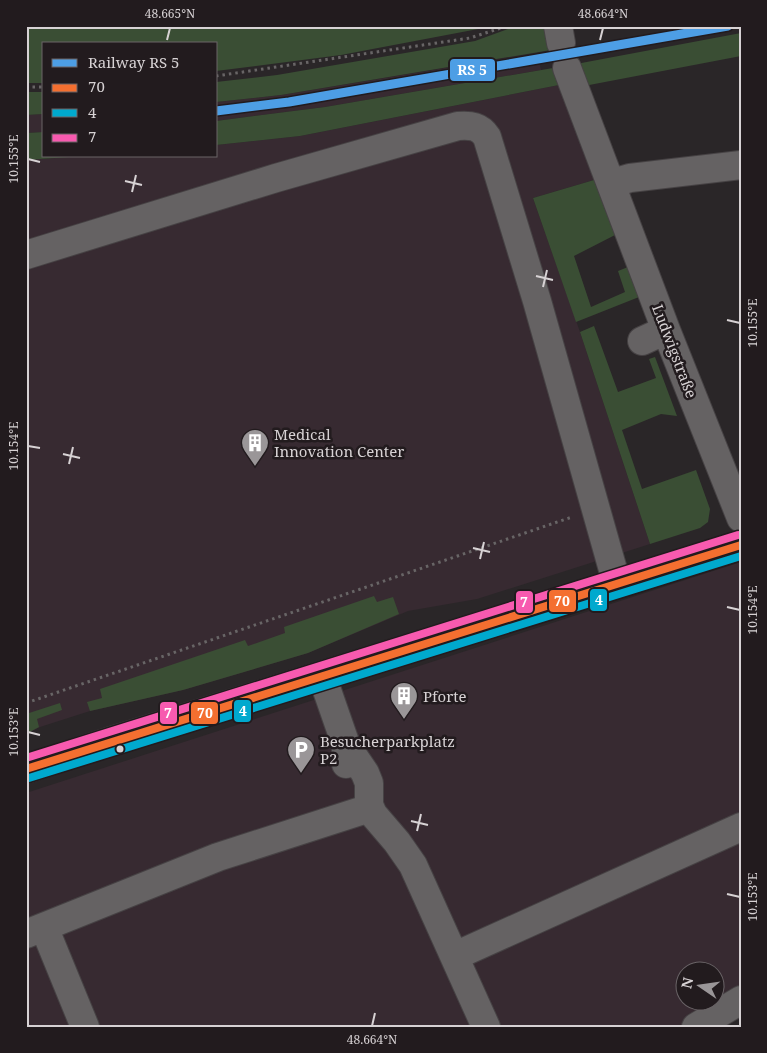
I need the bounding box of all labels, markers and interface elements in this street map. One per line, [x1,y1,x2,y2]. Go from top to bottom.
text: 48.665°N [145,5,195,22]
text: 48.664°N [578,5,628,22]
legend [42,42,218,158]
text: Railway RS 5 [88,52,179,72]
line badge: RS 5 [449,58,496,82]
text: RS 5 [457,60,487,79]
text: 70 [88,76,105,96]
text: 4 [88,102,97,122]
text: 7 [88,126,96,146]
text: 10.155°E [5,135,22,183]
text: 10.155°E [744,299,761,347]
street label: Ludwigstraße [648,301,702,401]
text: 10.154°E [5,422,22,470]
place label: Medical Innovation Center [274,424,404,461]
building icon: Medical Innovation Center [240,428,270,467]
text: 10.154°E [744,586,761,634]
line badge: 4 [589,588,608,612]
line badge: 70 [548,589,577,613]
line badge: 7 [515,590,534,614]
text: 4 [595,590,603,609]
text: 70 [554,591,570,610]
text: 7 [520,592,528,611]
building icon: Pforte [389,681,419,720]
place label: Pforte [423,686,467,706]
line badge: 4 [233,699,252,723]
line badge: 7 [159,701,178,725]
line badge: 70 [190,701,219,725]
text: 4 [239,701,247,720]
text: 7 [164,703,172,722]
text: 70 [197,703,213,722]
text: 10.153°E [5,708,22,756]
place label: Besucherparkplatz P2 [320,731,455,768]
parking icon: Besucherparkplatz P2 [286,735,316,774]
unlabelled marker [115,744,125,754]
text: 10.153°E [744,873,761,921]
north arrow [674,960,724,1010]
text: N [676,975,697,990]
text: 48.664°N [347,1031,397,1048]

